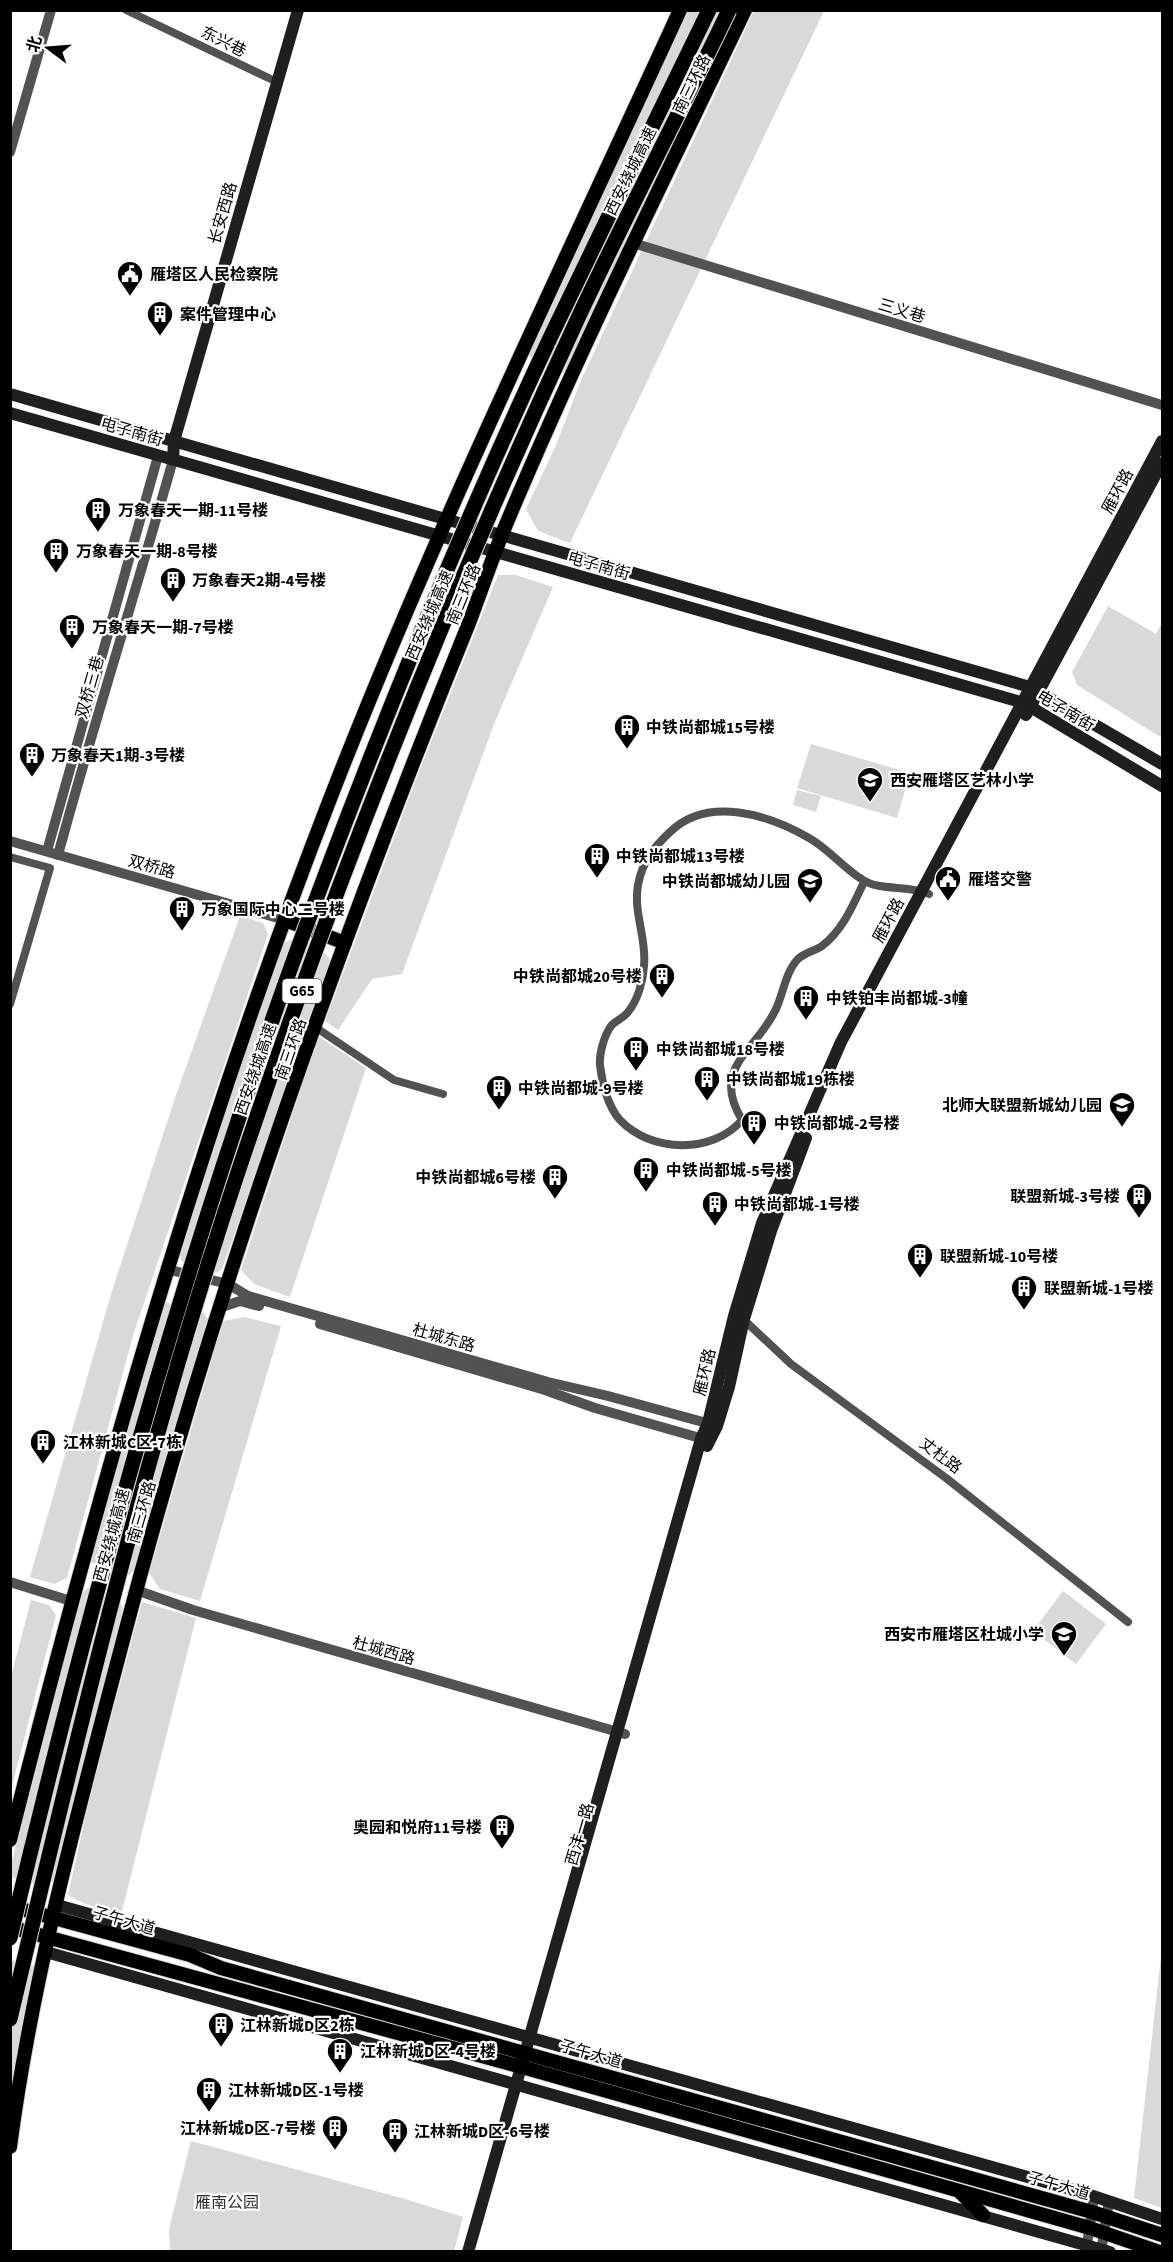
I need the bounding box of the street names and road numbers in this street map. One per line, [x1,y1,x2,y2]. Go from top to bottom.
street label: 东兴巷 [197,21,250,62]
street label: 南三环路 [668,51,716,118]
street label: 西安绕城高速 [600,123,662,219]
street label: 长安西路 [204,179,242,247]
street label: 三义巷 [876,293,928,328]
street label: 电子南街 [98,413,166,451]
street label: 雁环路 [1097,465,1139,518]
street label: 电子南街 [565,547,633,585]
street label: 南三环路 [442,561,486,628]
street label: 西安绕城高速 [401,567,459,664]
street label: 双桥三巷 [71,653,109,721]
street label: 电子南街 [1032,685,1099,737]
street label: 双桥路 [126,850,178,884]
street label: 雁环路 [868,894,910,947]
road number: G65 [282,979,322,1003]
street label: 南三环路 [270,1015,312,1083]
street label: 西安绕城高速 [230,1020,282,1118]
street label: 杜城东路 [410,1319,478,1357]
street label: 雁环路 [689,1346,721,1398]
street label: 丈杜路 [915,1433,966,1479]
street label: 南三环路 [123,1478,161,1546]
street label: 西安绕城高速 [89,1486,135,1584]
street label: 杜城西路 [350,1632,418,1670]
street label: 西沣一路 [561,1800,599,1868]
street label: 子午大道 [90,1902,158,1940]
street label: 子午大道 [557,2035,625,2073]
street label: 子午大道 [1025,2167,1093,2205]

